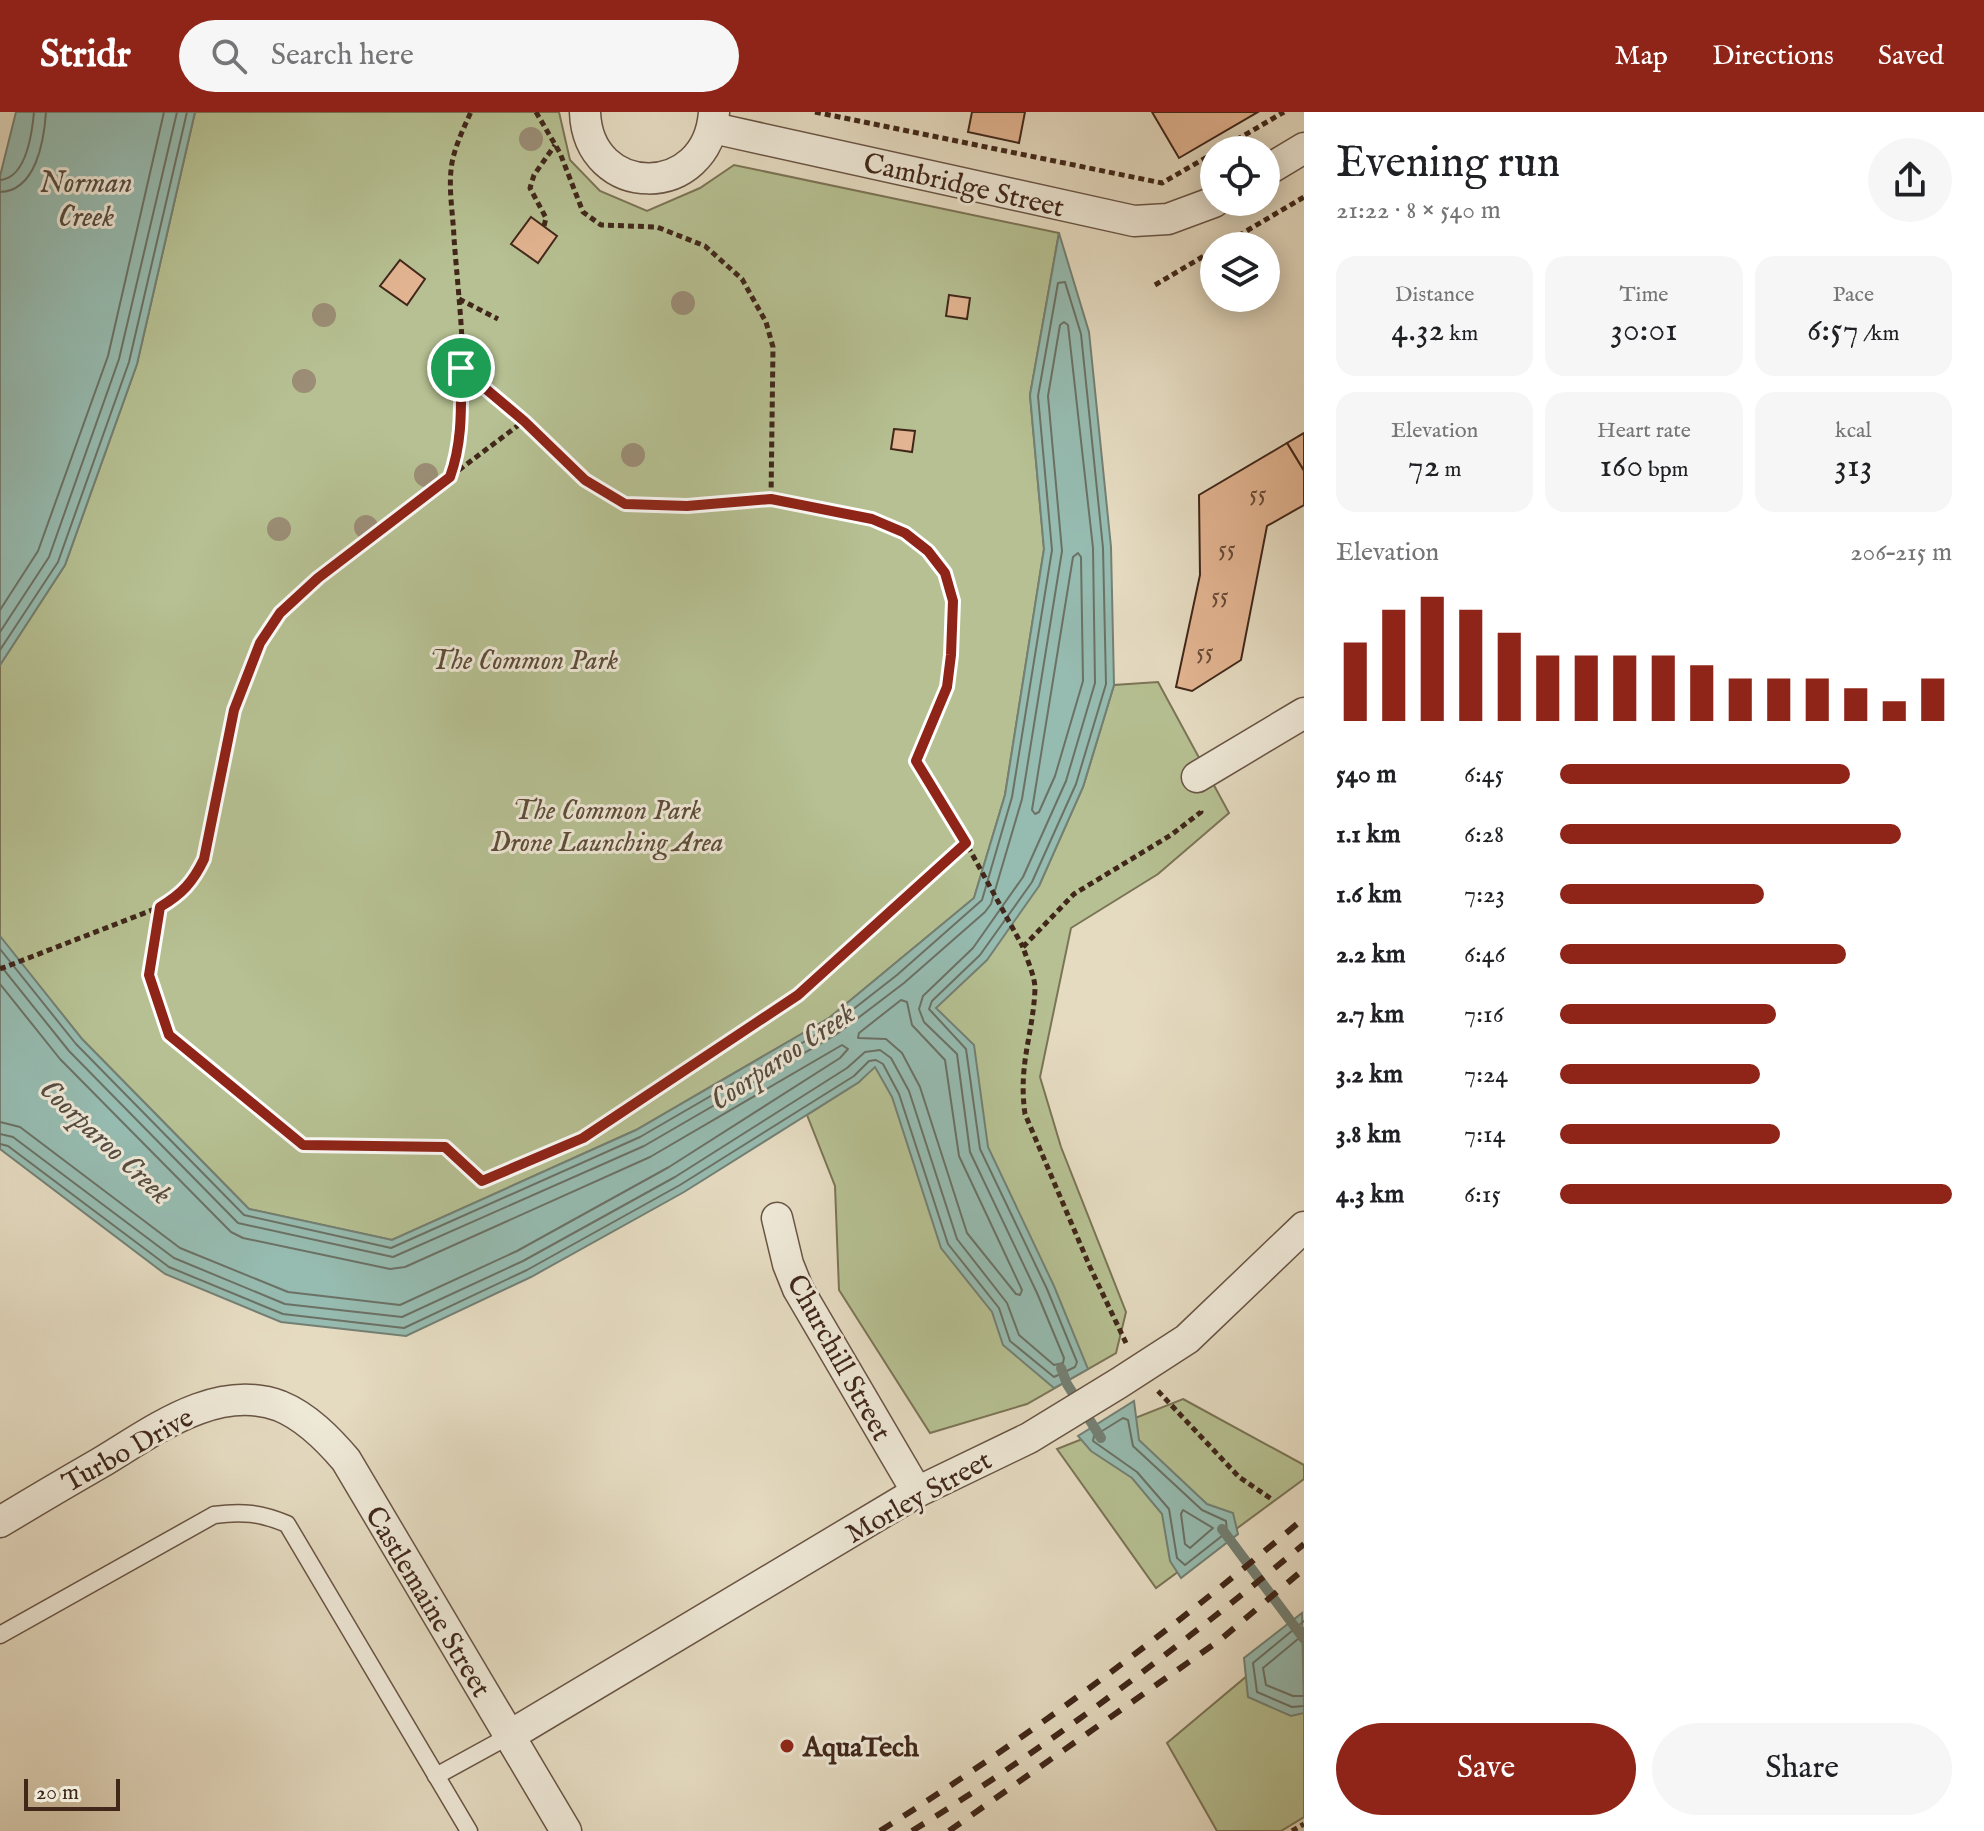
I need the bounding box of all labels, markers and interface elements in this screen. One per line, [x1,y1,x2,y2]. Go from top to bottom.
search box [179,20,739,92]
text: Stridr [40,32,131,80]
icon: search [207,34,251,78]
text: Search here [271,37,414,75]
text: Map [1614,39,1668,74]
text: Directions [1712,39,1834,74]
text: Saved [1878,39,1944,74]
map controls [1200,136,1280,312]
button: locate [1200,136,1280,216]
text: Evening run [1336,136,1560,192]
button: share [1868,138,1952,222]
street label: Cambridge Street [860,146,1068,227]
water label: Norman Creek [39,165,133,237]
text: 21:22 · 8 × 540 m [1336,194,1501,227]
button: layers [1200,232,1280,312]
text: Distance [1395,281,1474,309]
text: Time [1620,281,1668,309]
text: Pace [1833,281,1874,309]
text: 4.32 [1391,309,1445,352]
text: 30:01 [1610,309,1678,352]
text: 6:57 [1807,309,1859,352]
text: km [1445,320,1478,348]
text: /km [1859,320,1900,348]
pin [427,334,495,402]
icon: arrive [439,346,483,390]
text: Elevation [1391,417,1478,445]
text: Heart rate [1597,417,1691,445]
text: kcal [1835,417,1872,445]
text: 72 [1408,445,1440,488]
text: 160 [1599,445,1643,488]
text: 313 [1834,445,1872,488]
text: m [1440,456,1461,484]
text: bpm [1643,456,1689,484]
house number: 55 [1249,479,1267,510]
house number: 55 [1218,534,1236,565]
text: Elevation [1336,536,1439,569]
text: 206–215 m [1850,536,1952,569]
house number: 55 [1211,581,1229,612]
house number: 55 [1196,637,1214,668]
park label: The Common Park [430,644,618,679]
text: 540 m [1336,758,1397,791]
text: 6:45 [1464,758,1504,791]
park label: The Common Park Drone Launching Area [490,794,724,861]
text: 1.1 km [1336,818,1401,851]
text: 6:28 [1464,818,1504,851]
text: 1.6 km [1336,878,1402,911]
text: 7:23 [1464,878,1505,911]
text: 2.2 km [1336,938,1406,971]
text: 6:46 [1464,938,1506,971]
water label: Coorparoo Creek [703,995,863,1120]
text: 2.7 km [1336,998,1404,1031]
text: 7:16 [1464,998,1504,1031]
text: 3.2 km [1336,1058,1403,1091]
text: 7:24 [1464,1058,1508,1091]
water label: Coorparoo Creek [30,1071,179,1213]
text: 3.8 km [1336,1118,1401,1151]
text: 7:14 [1464,1118,1505,1151]
text: 4.3 km [1336,1178,1404,1211]
text: 6:15 [1464,1178,1501,1211]
street label: Churchill Street [778,1269,898,1448]
street label: Turbo Drive [57,1401,200,1501]
street label: Morley Street [840,1444,999,1553]
street label: Castlemaine Street [356,1500,498,1704]
button: Save [1336,1723,1636,1815]
button: Share [1652,1723,1952,1815]
place label: AquaTech [802,1731,920,1766]
marker: AquaTech [778,1737,796,1755]
scale bar [24,1775,120,1811]
text: 20 m [36,1779,79,1807]

